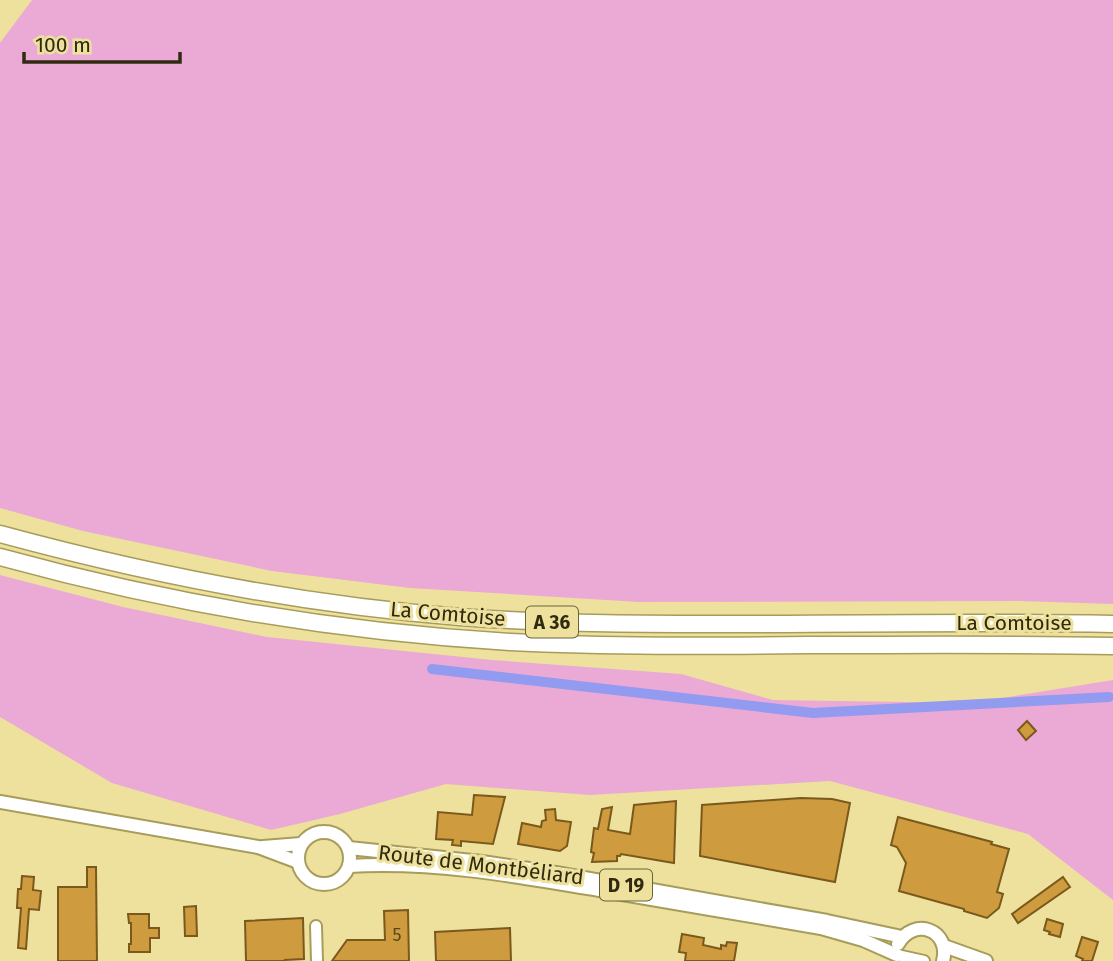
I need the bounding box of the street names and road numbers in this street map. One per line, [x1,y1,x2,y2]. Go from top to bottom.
street label: La Comtoise [389,596,507,632]
road number: A 36 [526,607,578,638]
street label: La Comtoise [956,610,1072,636]
street label: Route de Montbéliard [377,840,585,890]
road number: D 19 [600,870,652,900]

